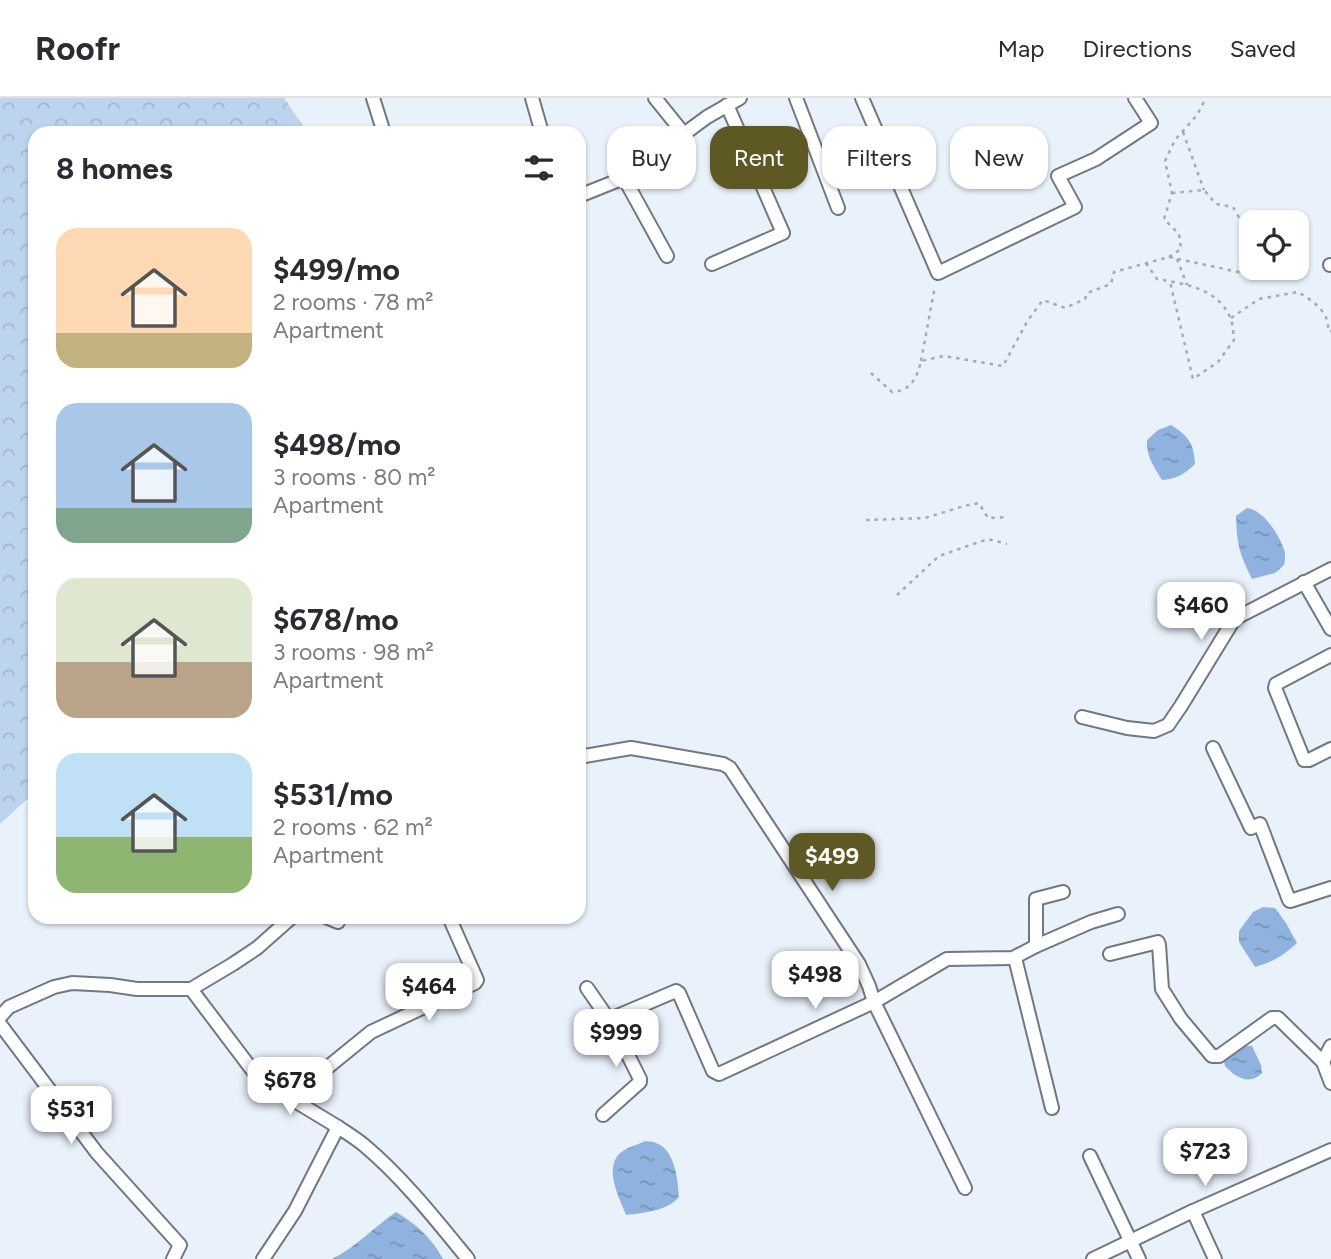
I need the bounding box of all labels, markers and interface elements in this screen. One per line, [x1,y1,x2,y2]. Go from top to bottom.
text: Roofr [35,29,120,68]
text: Map [998,34,1044,63]
text: Directions [1082,34,1192,63]
text: Saved [1230,34,1296,63]
chip: Buy [607,126,696,189]
chip: Rent [710,126,808,189]
chip: Filters [822,126,936,189]
chip: New [950,126,1048,189]
icon: filters [520,149,558,187]
text: 8 homes [56,150,173,187]
map controls [1239,210,1309,280]
button: locate [1239,210,1309,280]
text: $499/mo [273,251,400,288]
icon: home [112,256,196,340]
text: 2 rooms · 78 m² [273,288,434,316]
text: Apartment [273,316,384,344]
text: $498/mo [273,426,401,463]
icon: home [112,431,196,515]
text: 3 rooms · 80 m² [273,463,436,491]
text: Apartment [273,491,384,519]
pin: $460 [1160,582,1242,642]
text: $460 [1173,591,1229,619]
text: $678/mo [273,601,399,638]
icon: home [112,606,196,690]
text: 3 rooms · 98 m² [273,638,434,666]
text: Apartment [273,666,384,694]
text: $531/mo [273,776,393,813]
icon: home [112,781,196,865]
text: 2 rooms · 62 m² [273,813,433,841]
pin: $499 [791,834,873,893]
text: Apartment [273,841,384,869]
text: $499 [805,842,859,870]
pin: $498 [774,951,856,1011]
text: $498 [788,960,842,988]
pin: $464 [388,964,470,1023]
text: $464 [401,972,457,1000]
pin: $999 [575,1010,657,1069]
text: $999 [590,1018,642,1046]
pin: $678 [249,1058,331,1117]
text: $678 [264,1066,316,1094]
pin: $531 [30,1086,112,1146]
text: $531 [47,1095,95,1123]
pin: $723 [1164,1128,1246,1188]
text: $723 [1179,1137,1231,1165]

